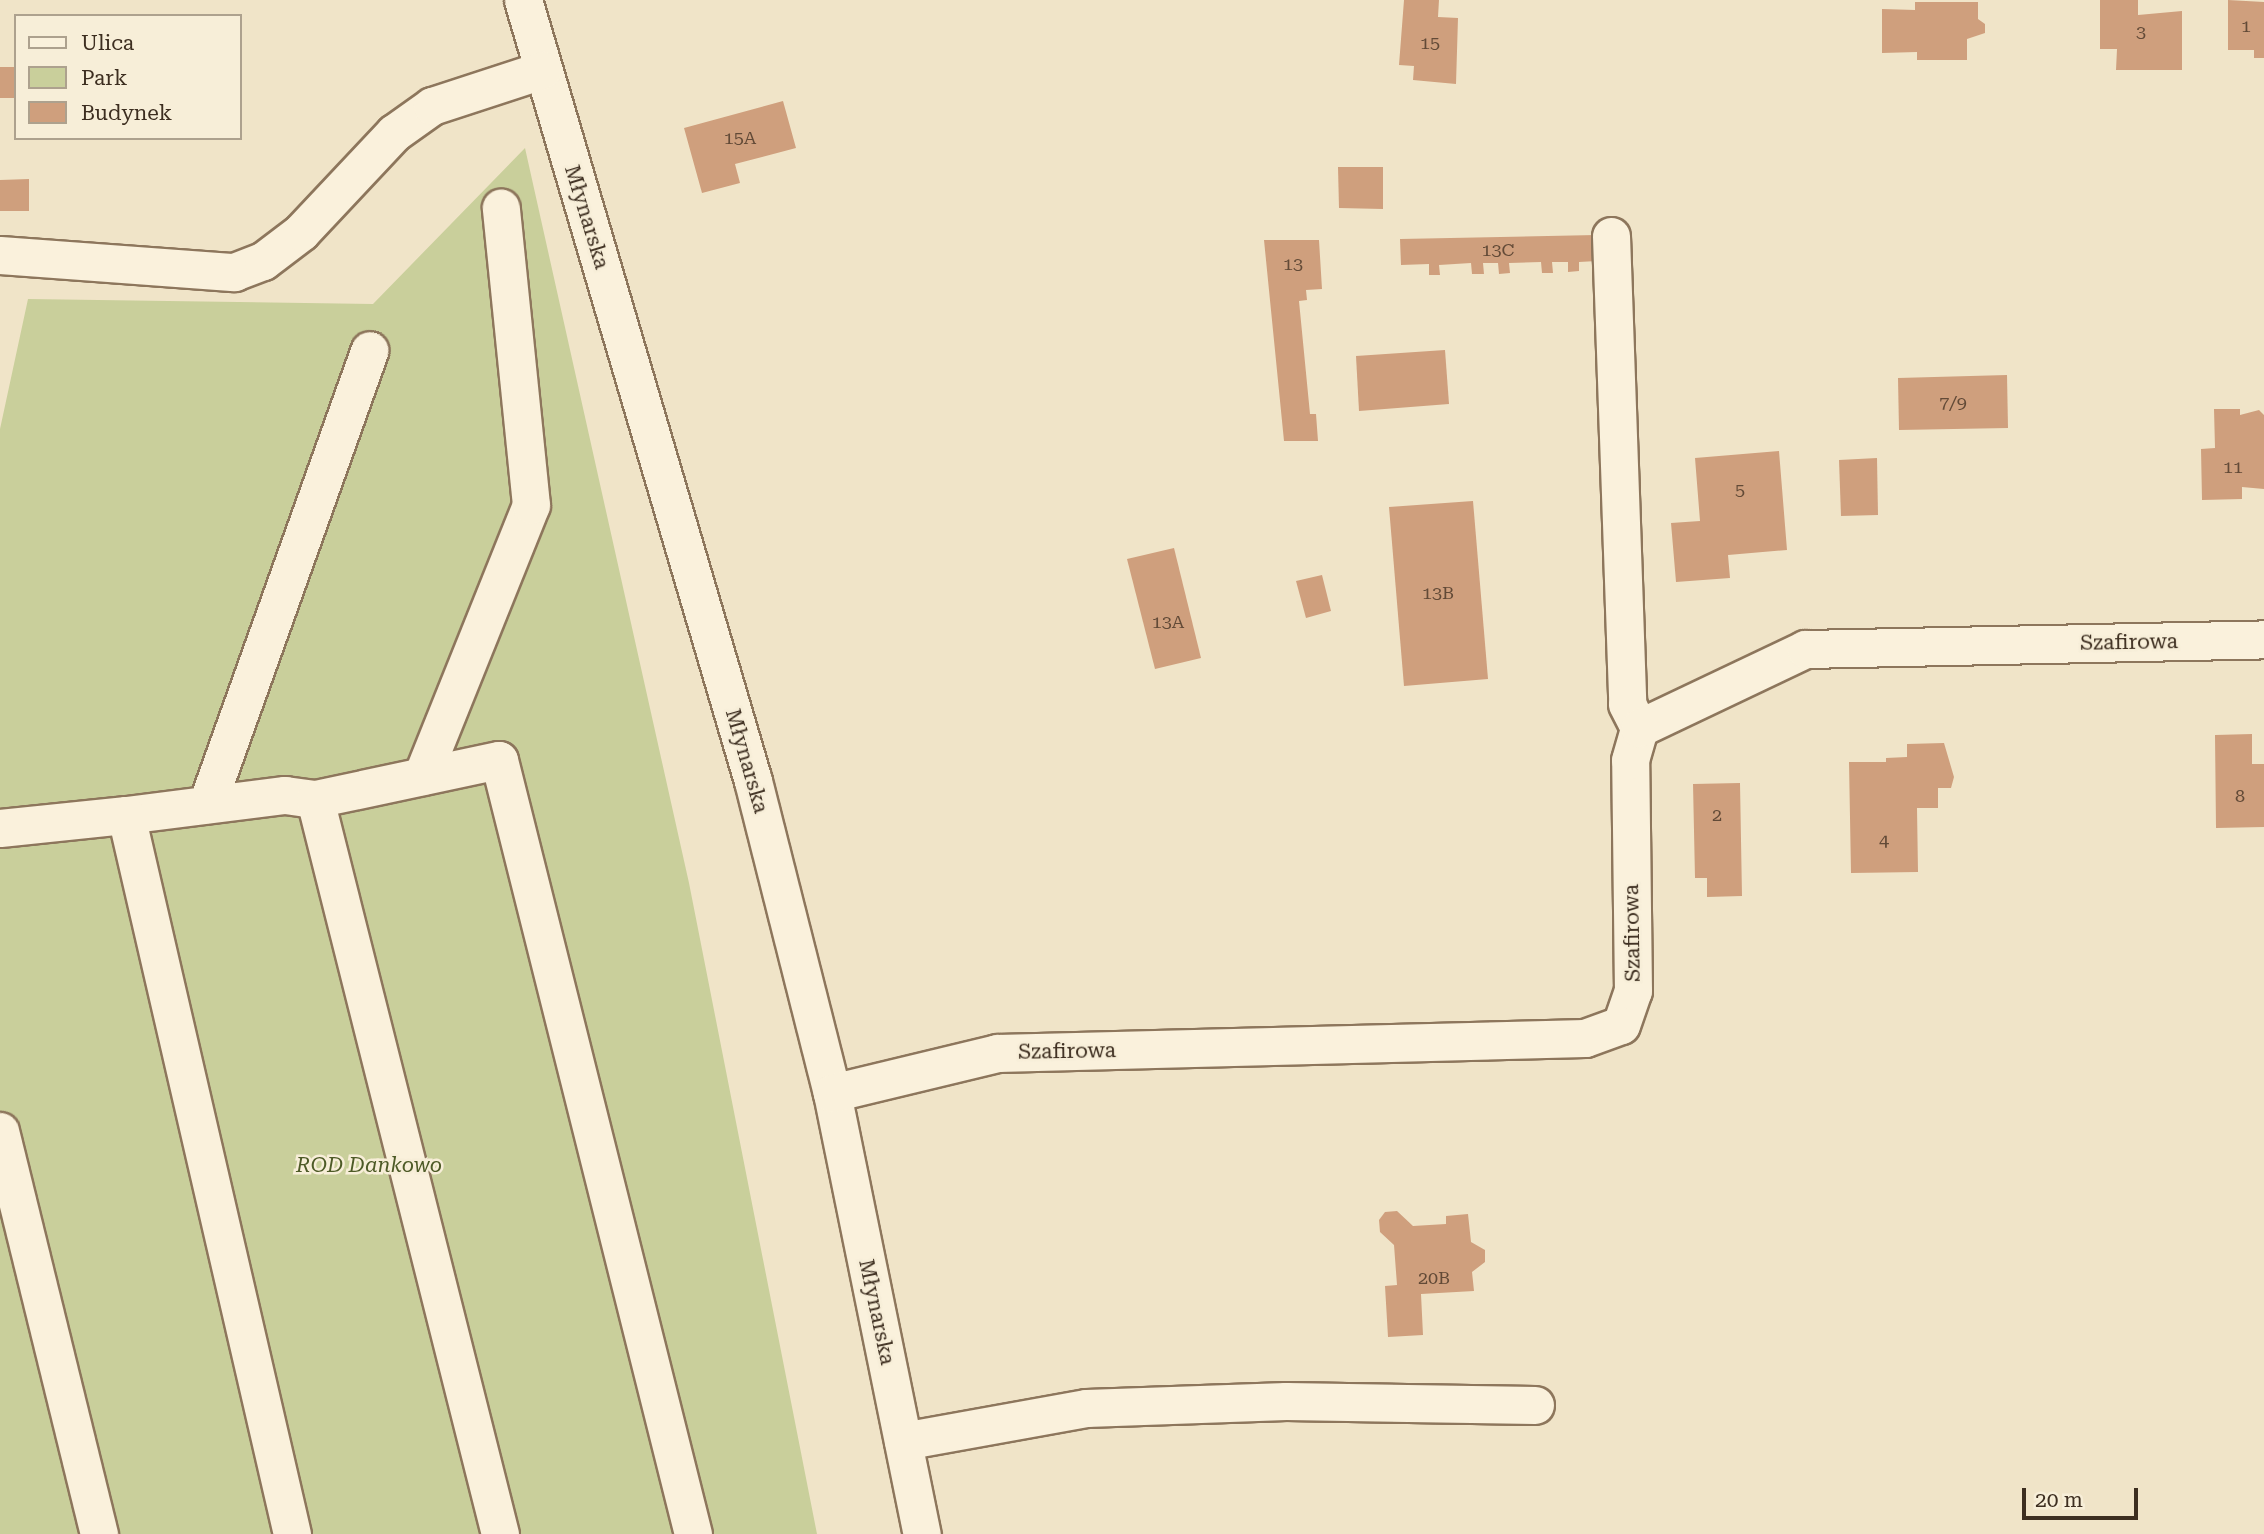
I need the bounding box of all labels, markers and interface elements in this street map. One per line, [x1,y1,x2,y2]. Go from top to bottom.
legend [14,14,242,140]
house number: 1 [2241,15,2251,37]
house number: 3 [2136,21,2146,43]
text: Ulica [81,31,134,55]
house number: 15 [1420,32,1440,54]
text: Park [81,66,127,90]
text: Budynek [81,101,172,125]
house number: 15A [724,127,756,149]
street label: Młynarska [559,162,615,272]
house number: 13C [1481,239,1515,261]
house number: 13 [1283,253,1303,275]
house number: 7/9 [1939,392,1967,414]
house number: 11 [2223,456,2243,478]
house number: 5 [1735,479,1745,501]
house number: 13B [1422,582,1454,604]
house number: 13A [1152,611,1184,633]
street label: Szafirowa [2080,629,2178,655]
street label: Młynarska [720,706,774,816]
house number: 8 [2235,785,2245,807]
house number: 2 [1712,804,1722,826]
house number: 4 [1879,829,1889,851]
street label: Szafirowa [1619,884,1645,982]
street label: Szafirowa [1018,1038,1116,1064]
park label: ROD Dankowo [296,1152,442,1178]
street label: Młynarska [854,1257,900,1367]
house number: 20B [1418,1267,1450,1289]
scale bar [2026,1474,2142,1518]
text: 20 m [2035,1488,2083,1512]

